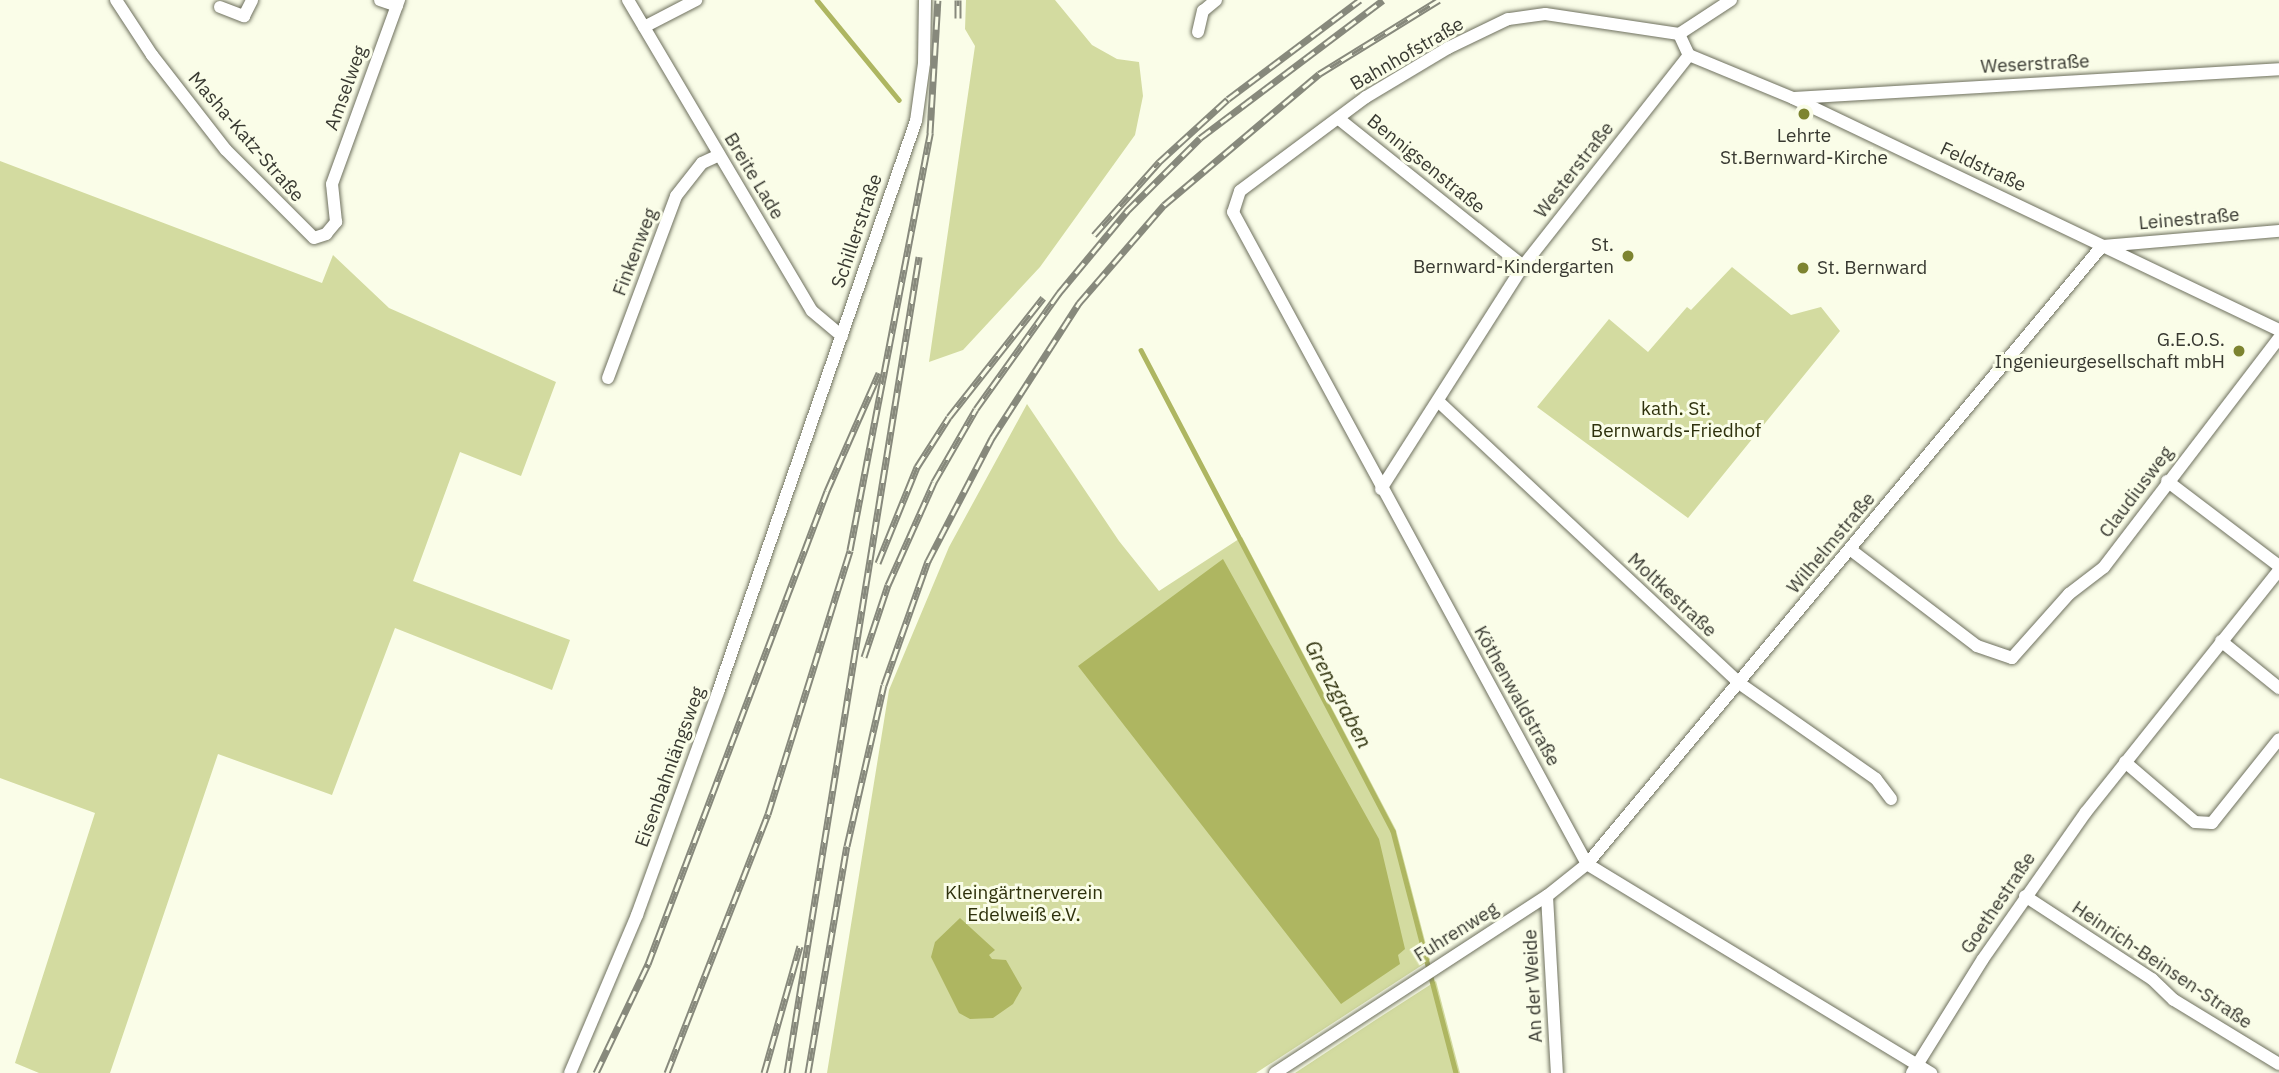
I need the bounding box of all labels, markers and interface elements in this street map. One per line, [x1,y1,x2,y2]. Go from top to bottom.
street label: Bahnhofstraße [1346,12,1468,96]
street label: Amselweg [320,43,372,133]
street label: Weserstraße [1980,50,2090,78]
street label: Masha-Katz-Straße [183,67,309,207]
marker: Lehrte St.Bernward-Kirche [1796,106,1812,122]
street label: Bennigsenstraße [1362,109,1490,219]
street label: Westerstraße [1529,117,1619,223]
place label: Lehrte St.Bernward-Kirche [1720,125,1888,169]
street label: Breite Lade [719,129,789,223]
street label: Feldstraße [1936,137,2030,197]
street label: Schillerstraße [827,171,887,291]
street label: Leinestraße [2138,203,2240,235]
street label: Finkenweg [608,205,662,299]
place label: St. Bernward-Kindergarten [1413,234,1614,278]
marker: St. Bernward-Kindergarten [1620,248,1636,264]
place label: St. Bernward [1817,257,1927,279]
marker: St. Bernward [1795,260,1811,276]
place label: G.E.O.S. Ingenieurgesellschaft mbH [1995,329,2225,373]
marker: G.E.O.S. Ingenieurgesellschaft mbH [2231,343,2247,359]
park label: kath. St. Bernwards-Friedhof [1591,398,1761,442]
street label: Claudiusweg [2094,442,2178,542]
street label: Wilhelmstraße [1782,488,1880,598]
street label: Moltkestraße [1623,548,1721,642]
street label: Köthenwaldstraße [1469,622,1565,770]
water label: Grenzgraben [1300,636,1378,752]
street label: Eisenbahnlängsweg [630,684,710,850]
street label: Goethestraße [1956,848,2040,958]
park label: Kleingärtnerverein Edelweiß e.V. [945,882,1103,926]
street label: Heinrich-Beinsen-Straße [2068,896,2256,1034]
street label: Fuhrenweg [1410,897,1502,967]
street label: An der Weide [1519,929,1547,1043]

